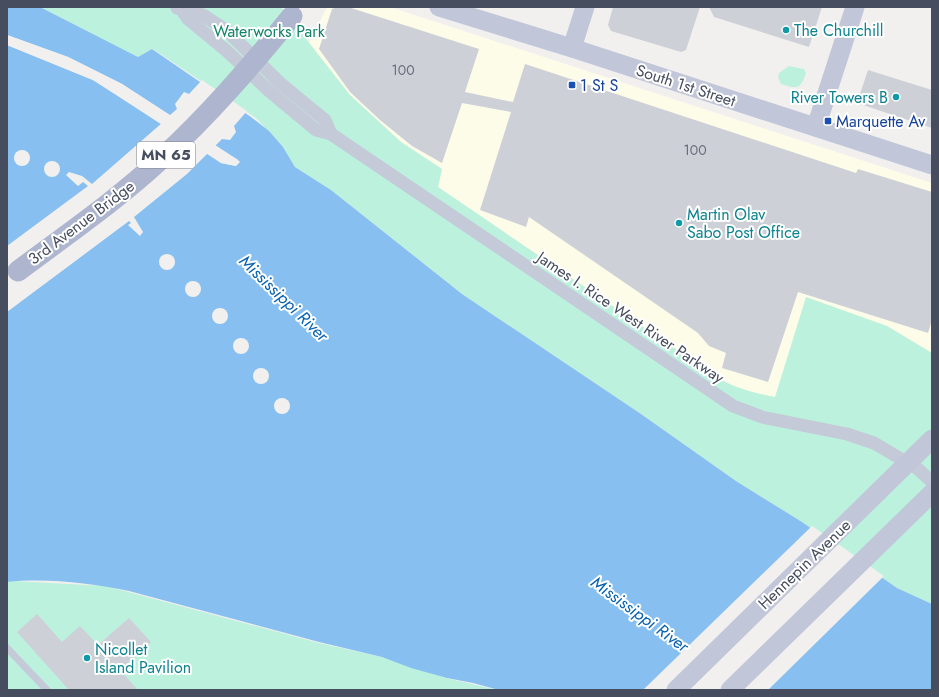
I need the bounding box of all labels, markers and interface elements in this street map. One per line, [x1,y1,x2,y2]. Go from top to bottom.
place label: The Churchill [794,19,883,42]
park label: Waterworks Park [213,20,326,43]
marker: The Churchill [781,25,791,35]
street label: South 1st Street [633,59,739,112]
house number: 100 [391,60,415,80]
place label: 1 St S [580,74,618,97]
marker: 1 St S [567,80,577,90]
place label: River Towers B [791,86,888,109]
marker: River Towers B [891,92,901,102]
place label: Marquette Av [836,110,926,133]
marker: Marquette Av [823,116,833,126]
house number: 100 [683,140,707,160]
road number: MN 65 [137,142,195,168]
street label: 3rd Avenue Bridge [23,175,139,270]
place label: Martin Olav Sabo Post Office [687,203,800,244]
marker: Martin Olav Sabo Post Office [674,218,684,228]
street label: James I. Rice West River Parkway [531,245,730,389]
water label: Mississippi River [234,249,335,348]
street label: Hennepin Avenue [753,514,856,615]
water label: Mississippi River [586,570,695,658]
place label: Nicollet Island Pavilion [95,638,191,679]
marker: Nicollet Island Pavilion [82,653,92,663]

